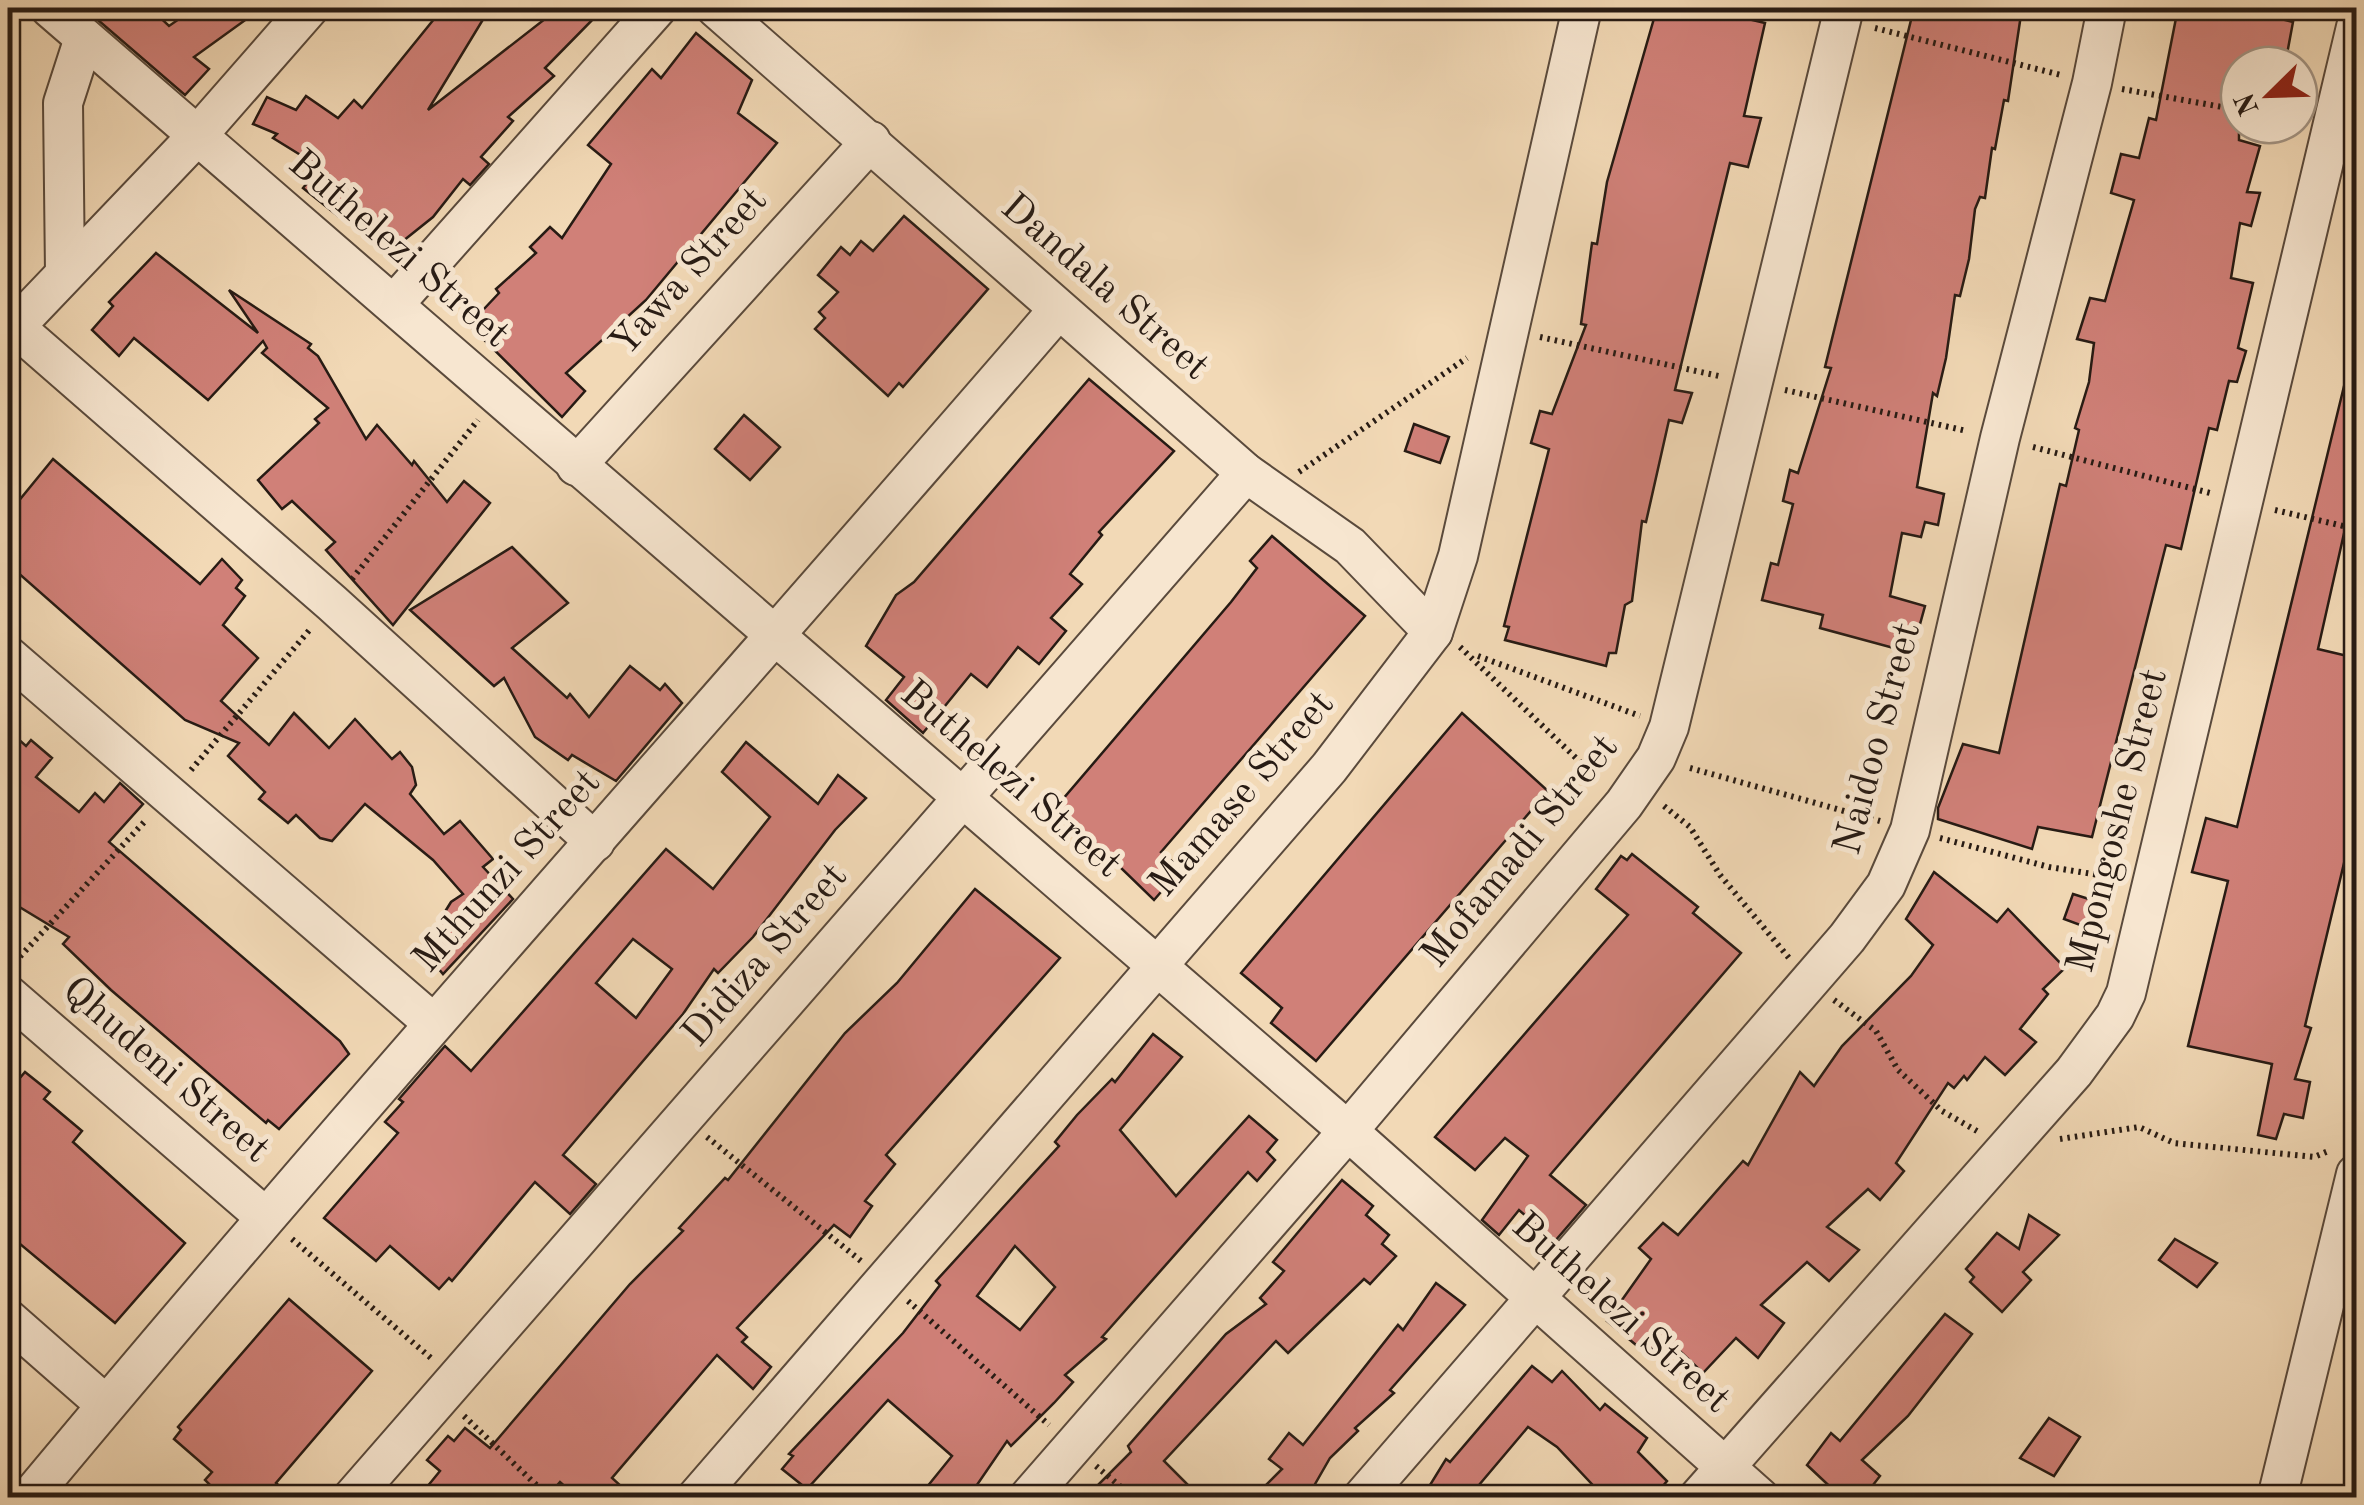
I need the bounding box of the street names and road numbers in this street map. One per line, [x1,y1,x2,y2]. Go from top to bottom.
street label: Buthelezi Street [280,144,516,356]
street label: Yawa Street [604,181,776,365]
street label: Dandala Street [992,187,1216,389]
street label: Naidoo Street [1829,618,1929,860]
street label: Mpongoshe Street [2062,665,2176,977]
street label: Buthelezi Street [892,674,1128,886]
street label: Mamase Street [1143,685,1343,905]
street label: Mofamadi Street [1415,728,1627,976]
street label: Mthunzi Street [407,763,609,981]
street label: Didiza Street [676,857,856,1055]
street label: Qhudeni Street [54,971,276,1171]
street label: Buthelezi Street [1503,1206,1737,1422]

